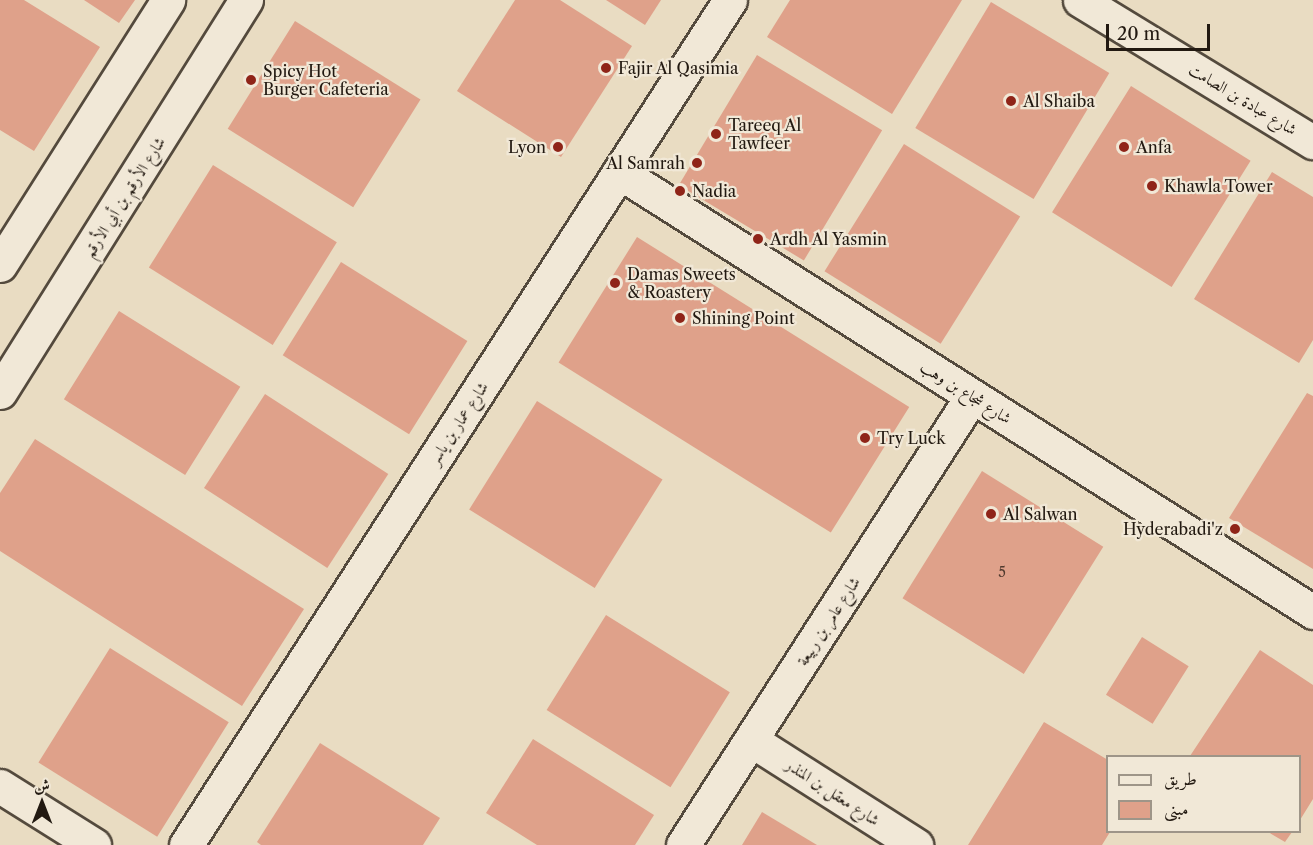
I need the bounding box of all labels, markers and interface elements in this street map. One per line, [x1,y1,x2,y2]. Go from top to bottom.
scale bar [1109,12,1212,50]
text: 20 m [1117,23,1160,45]
place label: Fajir Al Qasimia [618,58,739,78]
street label: شارع عبادة بن الصامت [1185,59,1301,139]
place label: Spicy Hot Burger Cafeteria [263,61,389,99]
marker: Fajir Al Qasimia [599,61,613,75]
marker: Spicy Hot Burger Cafeteria [244,73,258,87]
place label: Al Shaiba [1023,91,1095,111]
marker: Al Shaiba [1004,94,1018,108]
place label: Tareeq Al Tawfeer [728,115,802,153]
marker: Tareeq Al Tawfeer [709,127,723,141]
street label: شارع الأرقم بن أبي الأرقم [79,133,169,261]
place label: Lyon [508,137,546,157]
place label: Anfa [1136,137,1172,157]
marker: Lyon [551,140,565,154]
marker: Anfa [1117,140,1131,154]
place label: Al Samrah [606,153,685,173]
marker: Al Samrah [690,156,704,170]
place label: Khawla Tower [1164,176,1273,196]
marker: Khawla Tower [1145,179,1159,193]
place label: Nadia [692,181,736,201]
marker: Nadia [673,184,687,198]
place label: Ardh Al Yasmin [770,229,888,249]
marker: Ardh Al Yasmin [751,232,765,246]
place label: Damas Sweets & Roastery [627,264,736,302]
marker: Damas Sweets & Roastery [608,276,622,290]
place label: Shining Point [692,308,795,328]
marker: Shining Point [673,311,687,325]
street label: شارع شجاع بن وهب [917,356,1015,428]
street label: شارع عمار بن ياسر [424,378,492,468]
place label: Try Luck [877,428,946,448]
marker: Try Luck [858,431,872,445]
place label: Al Salwan [1003,504,1078,524]
marker: Al Salwan [984,507,998,521]
place label: Hyderabadi'z [1123,519,1223,539]
marker: Hyderabadi'z [1228,522,1242,536]
house number: 5 [998,564,1006,580]
street label: شارع عامر بن ربيعة [792,573,864,669]
street label: شارع معقل بن المنذر [783,755,883,829]
legend [1106,755,1301,833]
text: طريق [1164,768,1197,790]
north arrow [12,773,72,833]
text: ش [34,775,50,795]
text: مبنى [1164,798,1189,820]

